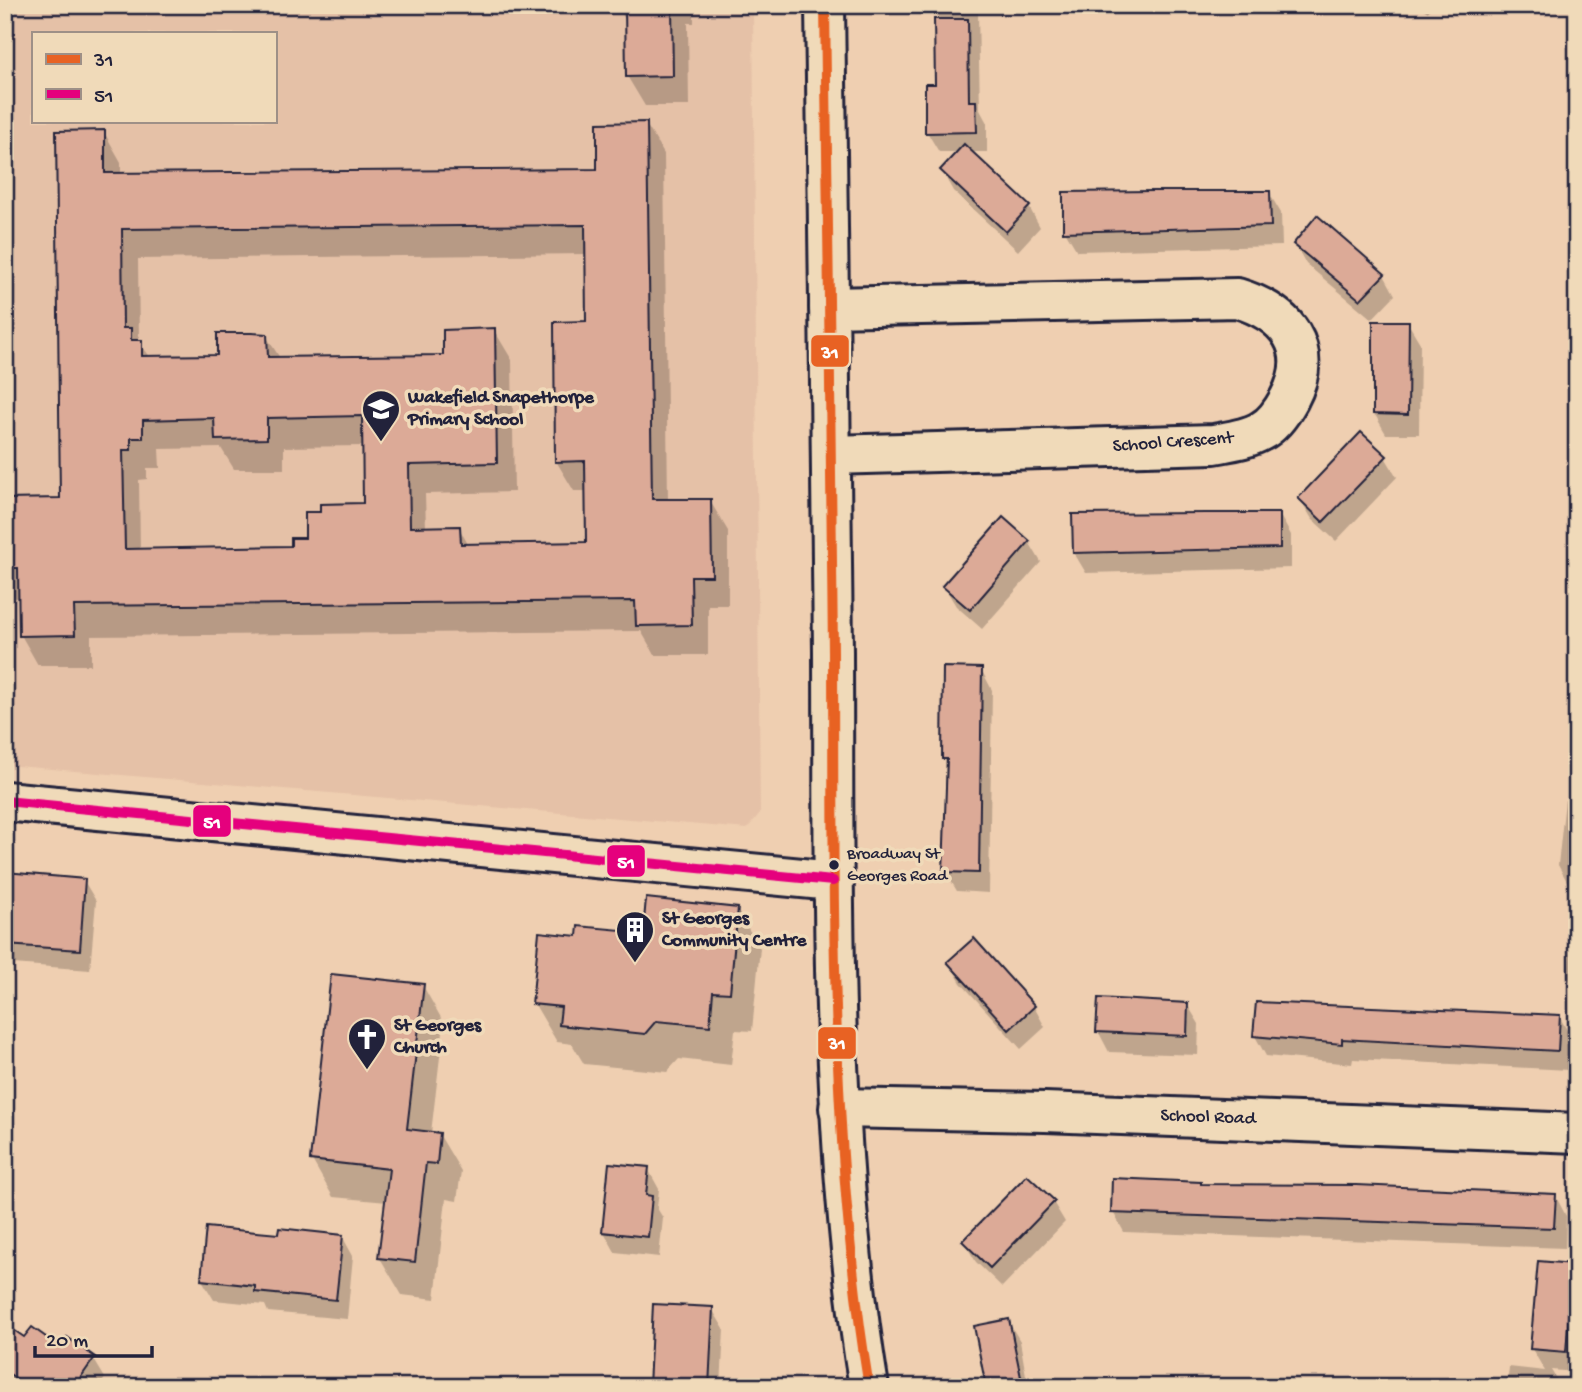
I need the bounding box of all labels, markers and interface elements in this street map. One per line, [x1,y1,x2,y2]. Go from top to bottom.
legend [32,32,276,122]
text: 31 [93,50,113,75]
text: 51 [94,86,114,111]
line badge: 31 [810,334,850,368]
text: 31 [820,343,839,366]
place label: Wakefield Snapethorpe Primary School [407,387,595,432]
school or university icon: Wakefield Snapethorpe Primary School [360,388,402,443]
street label: School Crescent [1112,427,1236,459]
line badge: 51 [192,804,232,838]
text: 51 [203,813,221,836]
line badge: 51 [606,844,646,878]
place label: Broadway St Georges Road [846,845,949,887]
text: 51 [617,853,635,876]
marker: Broadway St Georges Road [827,858,841,872]
place label: St Georges Community Centre [661,908,807,953]
building icon: St Georges Community Centre [614,909,656,964]
place label: St Georges Church [393,1015,482,1060]
church icon: St Georges Church [346,1016,388,1071]
line badge: 31 [817,1026,857,1060]
text: 31 [827,1034,846,1057]
street label: School Road [1160,1105,1258,1131]
scale bar [35,1315,152,1359]
text: 20 m [46,1330,88,1355]

